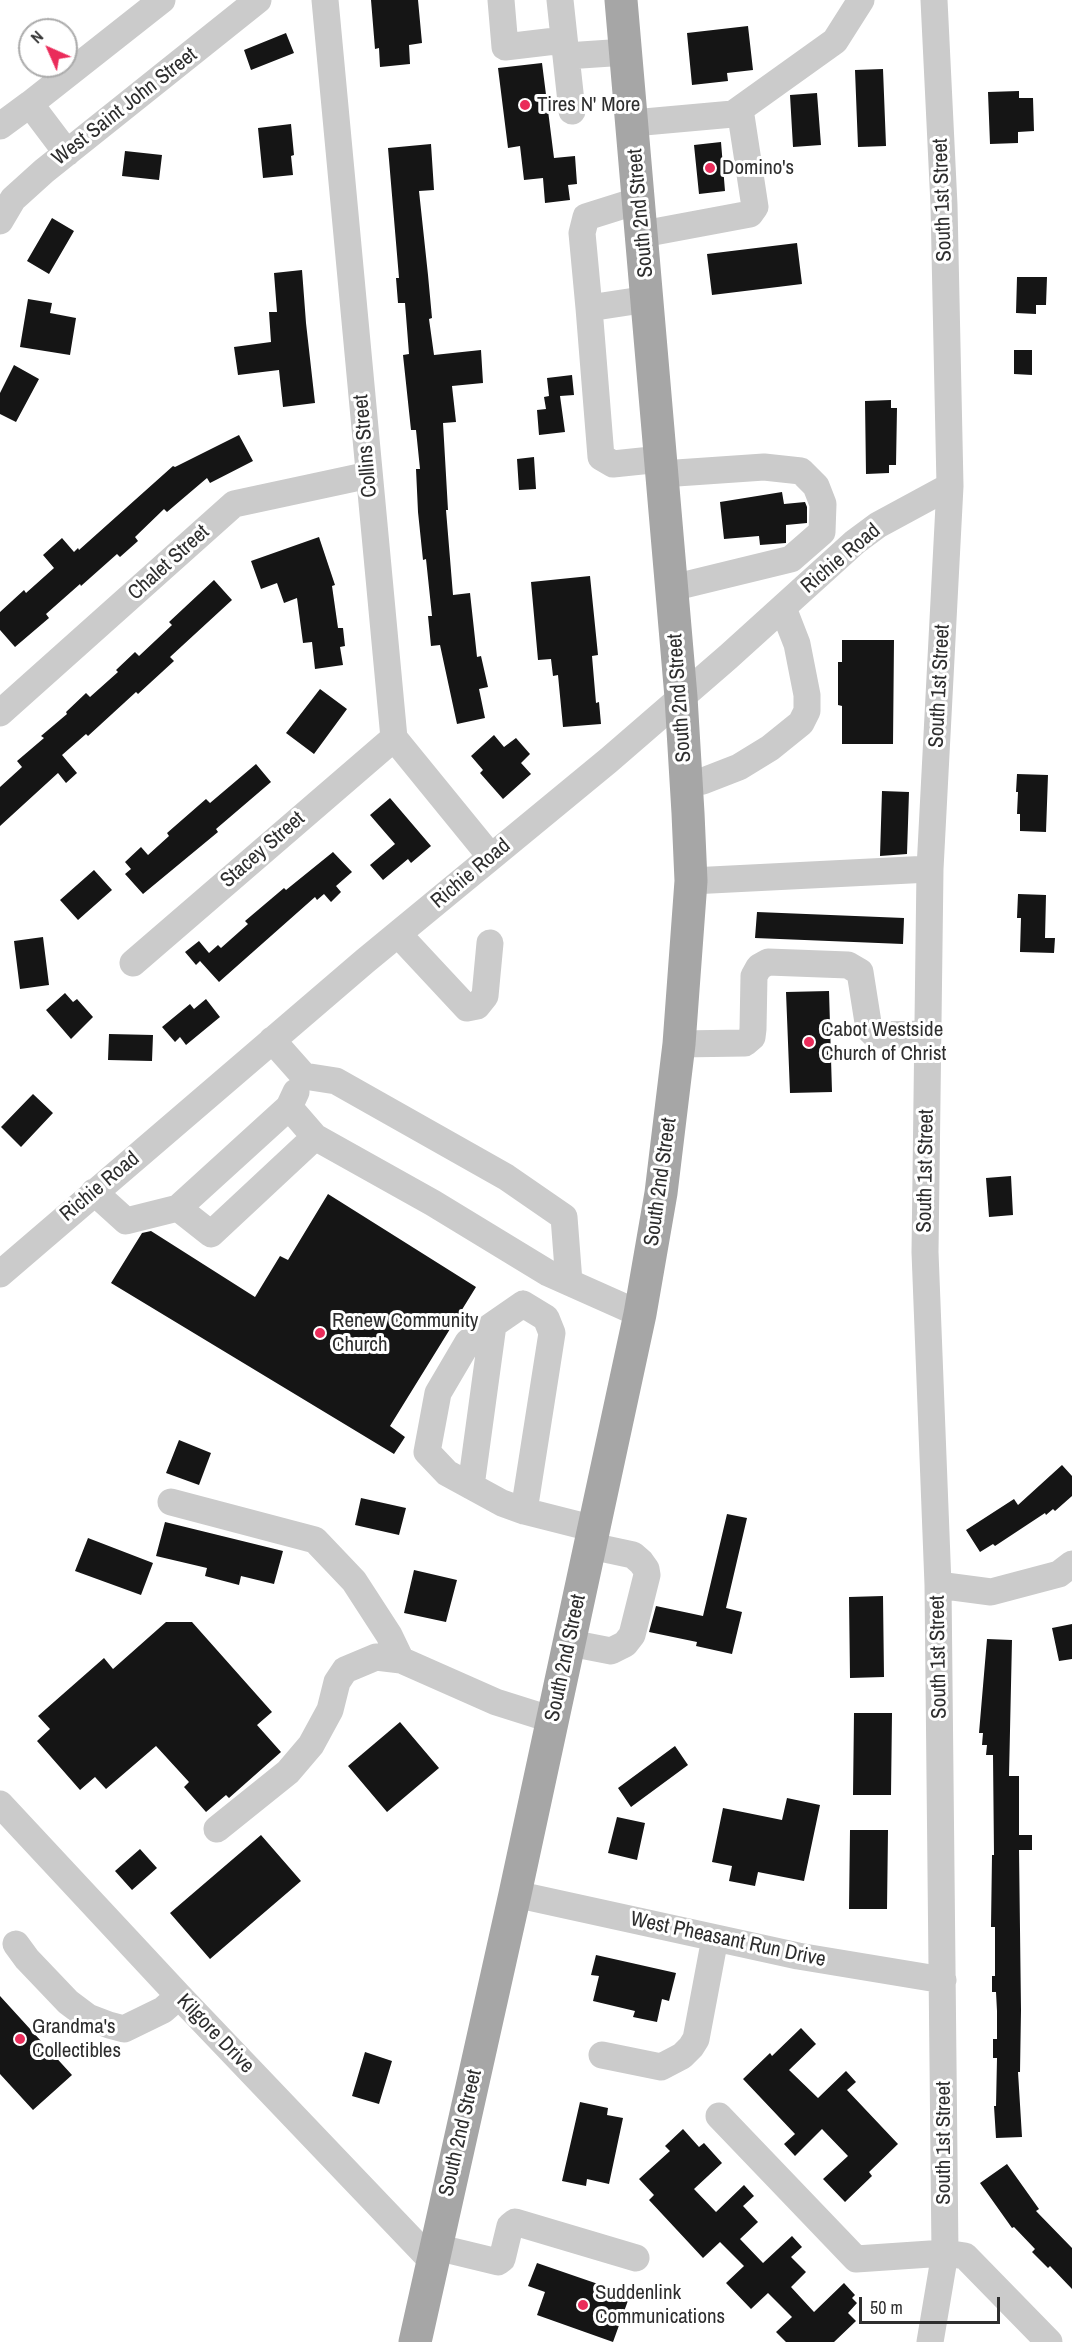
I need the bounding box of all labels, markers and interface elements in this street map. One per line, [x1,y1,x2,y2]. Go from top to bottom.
north arrow [18,18,78,78]
text: N [26,26,48,48]
street label: West Saint John Street [48,43,202,171]
place label: Tires N' More [537,92,640,118]
marker: Tires N' More [518,98,532,112]
street label: South 1st Street [928,138,958,262]
street label: South 2nd Street [623,148,659,278]
place label: Domino's [722,155,794,181]
marker: Domino's [703,161,717,175]
street label: Collins Street [349,393,383,499]
street label: Richie Road [796,519,886,599]
street label: Chalet Street [123,520,215,606]
street label: South 1st Street [924,624,956,748]
street label: South 2nd Street [663,633,697,763]
street label: Stacey Street [216,807,310,893]
street label: Richie Road [426,834,516,914]
place label: Cabot Westside Church of Christ [821,1017,946,1067]
marker: Cabot Westside Church of Christ [802,1035,816,1049]
street label: South 1st Street [912,1109,940,1233]
street label: South 2nd Street [640,1116,682,1248]
street label: Richie Road [55,1147,145,1227]
place label: Renew Community Church [332,1308,478,1358]
marker: Renew Community Church [313,1326,327,1340]
street label: South 2nd Street [540,1592,592,1724]
street label: South 1st Street [925,1595,953,1719]
street label: West Pheasant Run Drive [628,1907,828,1973]
street label: Kilgore Drive [171,1989,259,2079]
place label: Grandma's Collectibles [32,2014,121,2064]
marker: Grandma's Collectibles [13,2032,27,2046]
street label: South 2nd Street [434,2067,488,2199]
street label: South 1st Street [931,2081,957,2205]
place label: Suddenlink Communications [595,2280,725,2330]
scale bar [862,2285,1003,2323]
text: 50 m [870,2295,903,2320]
marker: Suddenlink Communications [576,2298,590,2312]

